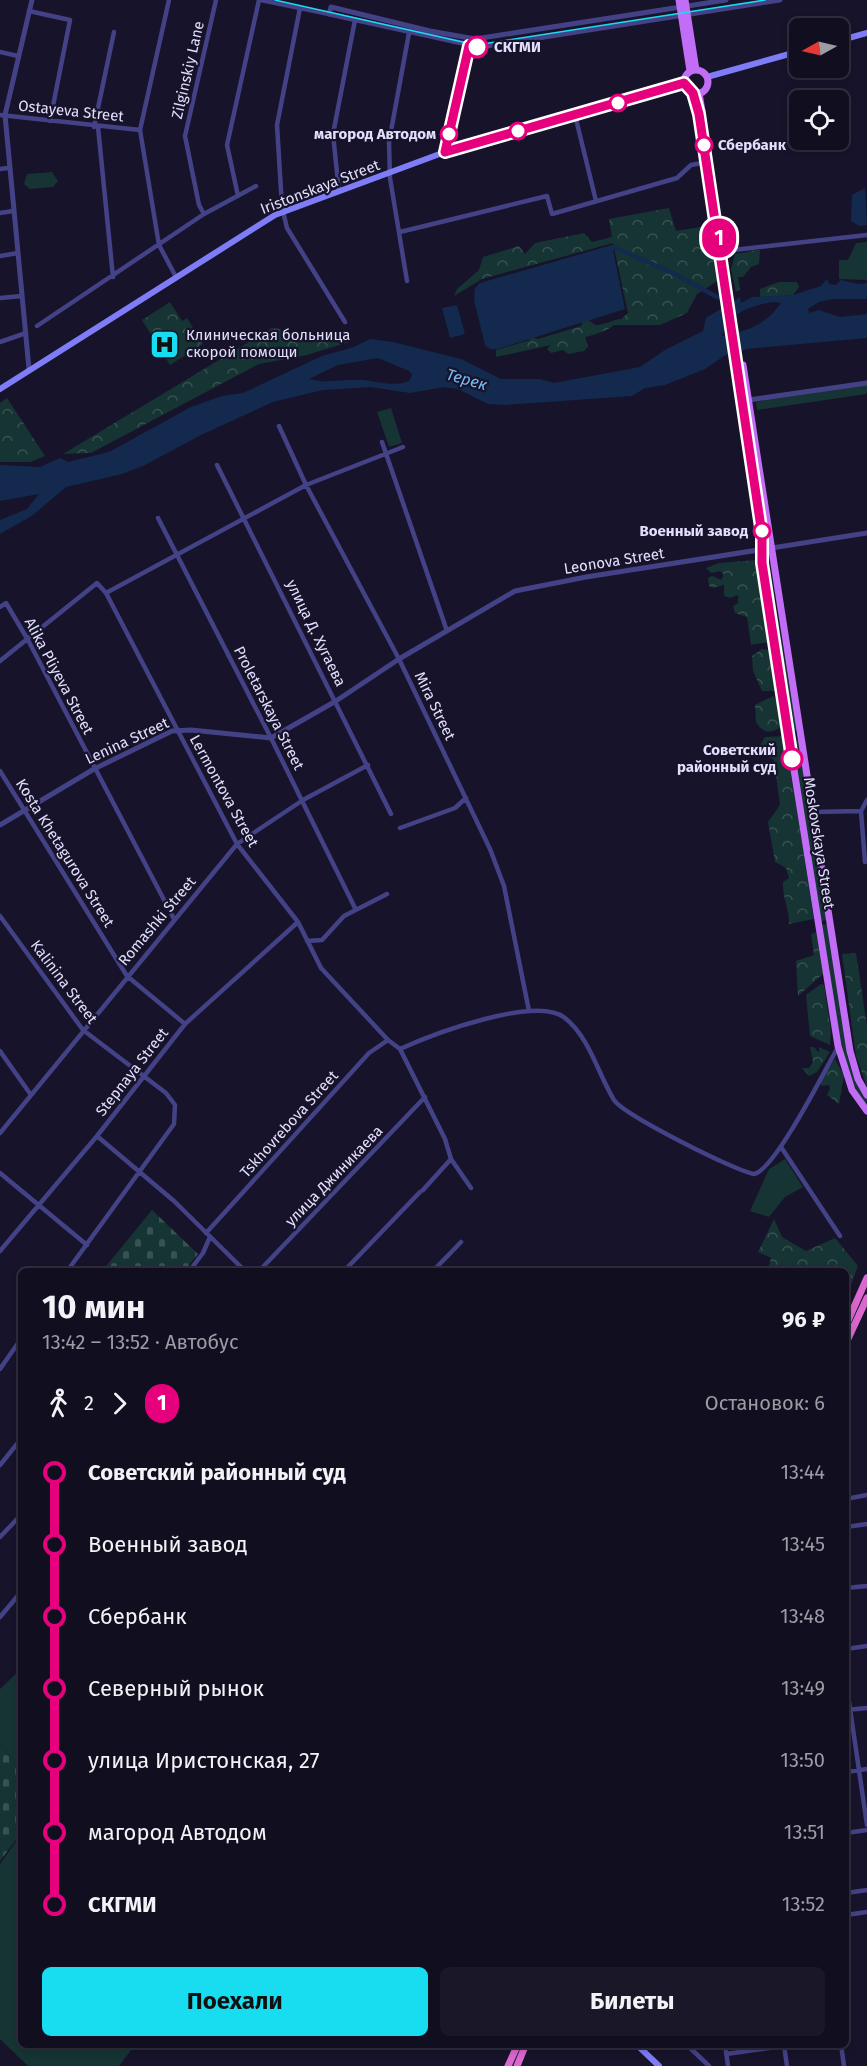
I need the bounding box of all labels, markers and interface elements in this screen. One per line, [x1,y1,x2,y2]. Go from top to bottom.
north arrow [789,18,849,78]
map controls [789,18,849,150]
street label: Zilginskiy Lane [168,19,208,121]
marker: СКГМИ [466,36,488,58]
place label: СКГМИ [494,38,541,56]
button: locate [789,90,849,150]
unlabelled marker [609,94,627,112]
street label: Ostayeva Street [17,97,125,126]
unlabelled marker [509,122,527,140]
place label: магород Автодом [314,125,436,143]
marker: магород Автодом [440,125,458,143]
marker: Сбербанк [695,136,713,154]
place label: Сбербанк [718,136,787,154]
street label: Iristonskaya Street [258,156,383,218]
line badge: 1 [700,218,738,258]
text: 1 [714,225,724,251]
place label: Клиническая больница скорой помощи [186,326,350,361]
hospital icon: Клиническая больница скорой помощи [149,328,181,360]
water label: Терек [444,365,490,394]
place label: Военный завод [640,522,749,540]
marker: Военный завод [753,522,771,540]
street label: Leonova Street [562,544,666,578]
street label: улица Д. Хугаева [282,577,350,689]
street label: Alika Pliyeva Street [21,615,98,738]
street label: Proletarskaya Street [230,643,308,773]
street label: Mira Street [411,669,460,744]
street label: Lenina Street [82,714,172,768]
street label: Lermontova Street [186,732,263,851]
place label: Советский районный суд [677,741,777,776]
marker: Советский районный суд [781,748,803,770]
street label: Kosta Khetagurova Street [12,776,118,931]
street label: Moskovskaya Street [800,776,838,911]
street label: Romashki Street [114,872,200,969]
street label: Kalinina Street [27,937,102,1028]
street label: Stepnaya Street [92,1024,172,1120]
street label: Tskhovrebova Street [236,1066,342,1181]
street label: улица Джиникаева [281,1122,387,1230]
text: 10 мин [42,1287,145,1327]
text: 96 ₽ [782,1306,825,1333]
text: 13:42 – 13:52 · Автобус [42,1330,238,1354]
icon: walk [42,1387,75,1420]
icon: forward [103,1387,136,1420]
text: 1 [157,1390,167,1416]
text: 2 [84,1391,94,1415]
text: Остановок: 6 [705,1391,825,1415]
text: Советский районный суд [88,1459,346,1486]
text: 13:44 [780,1460,825,1484]
text: Военный завод [88,1531,247,1558]
text: 13:45 [781,1532,825,1556]
text: Сбербанк [88,1603,187,1630]
text: 13:48 [780,1604,825,1628]
text: Северный рынок [88,1675,264,1702]
text: 13:49 [781,1676,825,1700]
text: улица Иристонская, 27 [88,1747,319,1774]
text: 13:50 [780,1748,825,1772]
text: магород Автодом [88,1819,267,1846]
text: 13:51 [784,1820,825,1844]
text: СКГМИ [88,1891,157,1918]
text: 13:52 [782,1892,825,1916]
button: Поехали [42,1967,428,2036]
button: Билеты [440,1967,825,2036]

